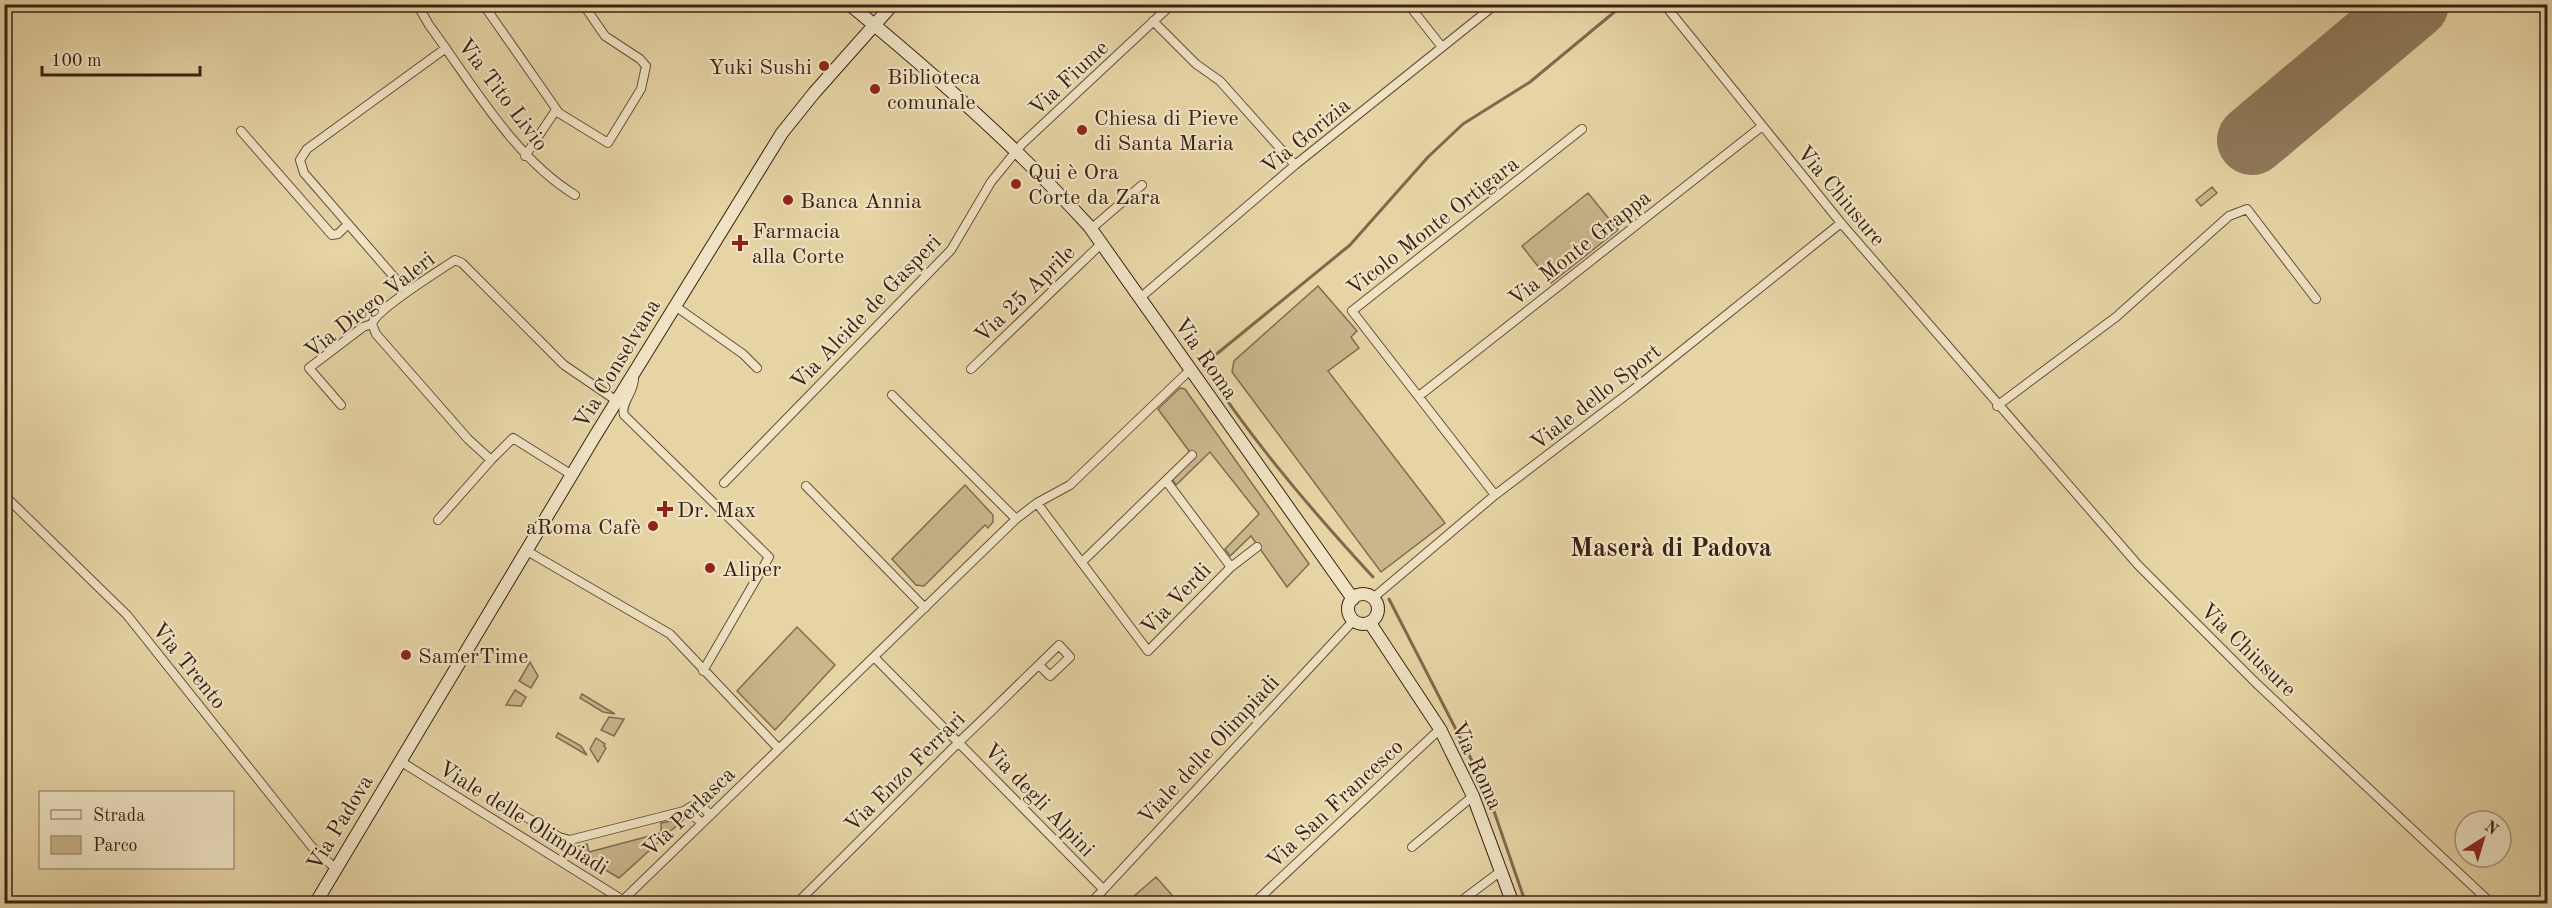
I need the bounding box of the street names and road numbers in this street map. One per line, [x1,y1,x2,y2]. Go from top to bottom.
street label: Via Tito Livio [453,35,552,156]
street label: Via Fiume [1026,37,1113,120]
street label: Via Gorizia [1258,94,1355,179]
street label: Via Chiusure [1792,142,1889,251]
street label: Vicolo Monte Ortigara [1343,153,1523,300]
street label: Via Monte Grappa [1505,186,1655,311]
street label: Via Alcide de Gasperi [787,231,946,394]
street label: Via 25 Aprile [971,241,1080,347]
street label: Via Diego Valeri [301,248,439,363]
street label: Via Conselvana [571,295,665,433]
street label: Via Roma [1169,314,1241,404]
street label: Viale dello Sport [1527,340,1665,455]
street label: Via Verdi [1137,559,1216,640]
street label: Via Chiusure [2195,600,2300,701]
street label: Via Trento [147,619,230,714]
street label: Viale delle Olimpiadi [1135,671,1284,829]
street label: Via Enzo Ferrari [841,708,970,837]
street label: Via Roma [1446,719,1506,813]
street label: Via San Francesco [1263,736,1408,873]
street label: Via degli Alpini [979,739,1098,861]
street label: Viale delle Olimpiadi [434,758,612,880]
street label: Via Perlasca [639,763,740,862]
street label: Via Padova [304,771,378,875]

